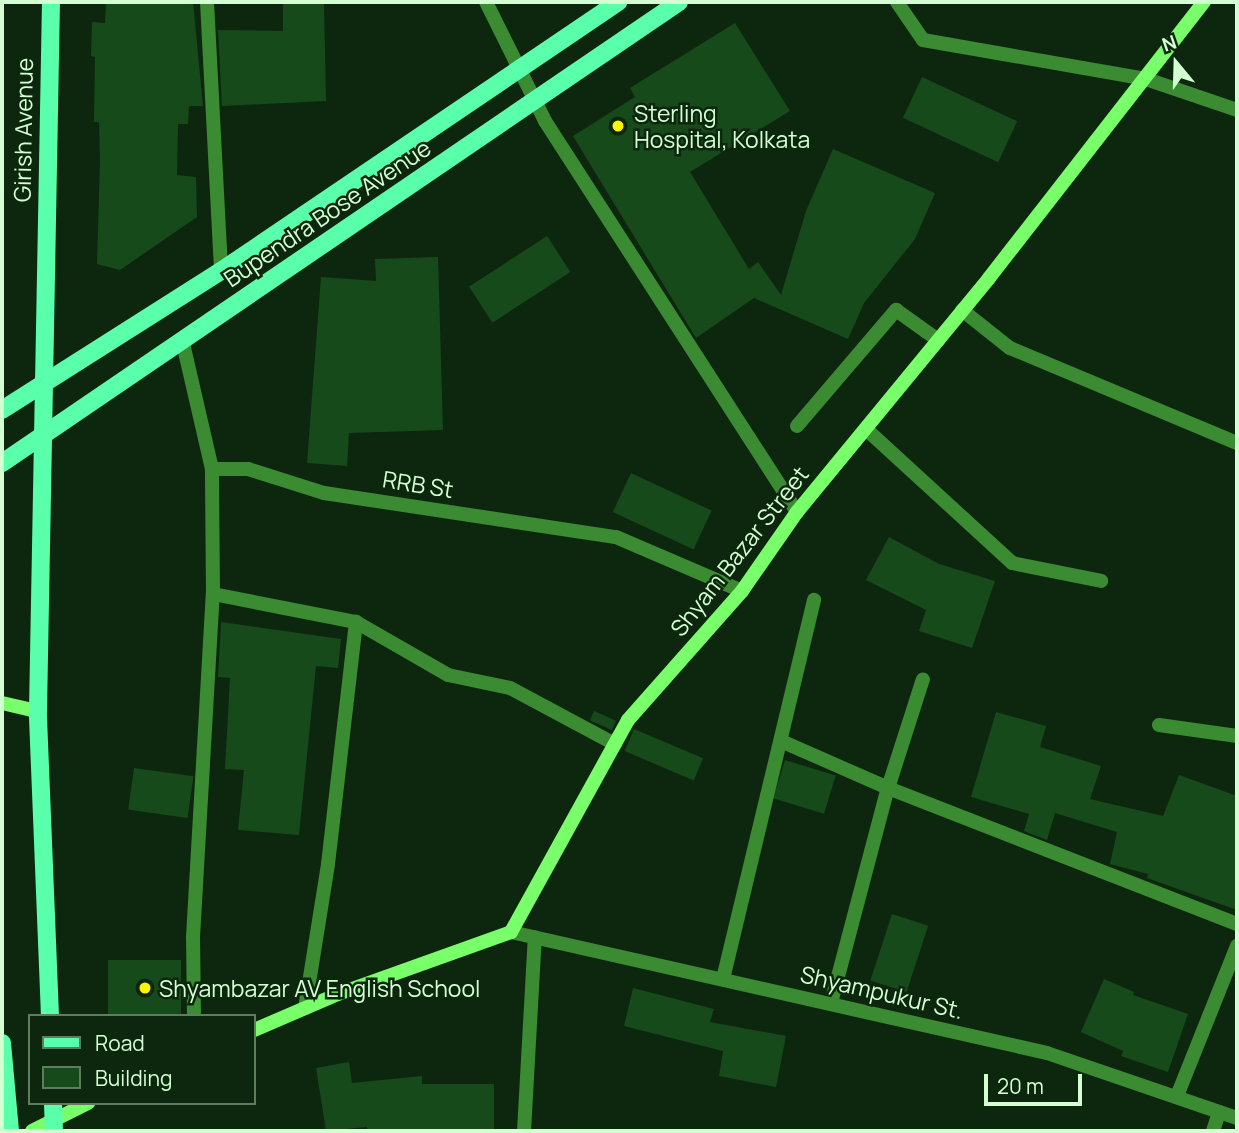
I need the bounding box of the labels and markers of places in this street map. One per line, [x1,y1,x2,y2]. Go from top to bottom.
place label: Sterling Hospital, Kolkata [634,99,810,153]
marker: Sterling Hospital, Kolkata [608,116,628,136]
place label: Shyambazar AV English School [159,974,480,1002]
marker: Shyambazar AV English School [137,980,153,996]

